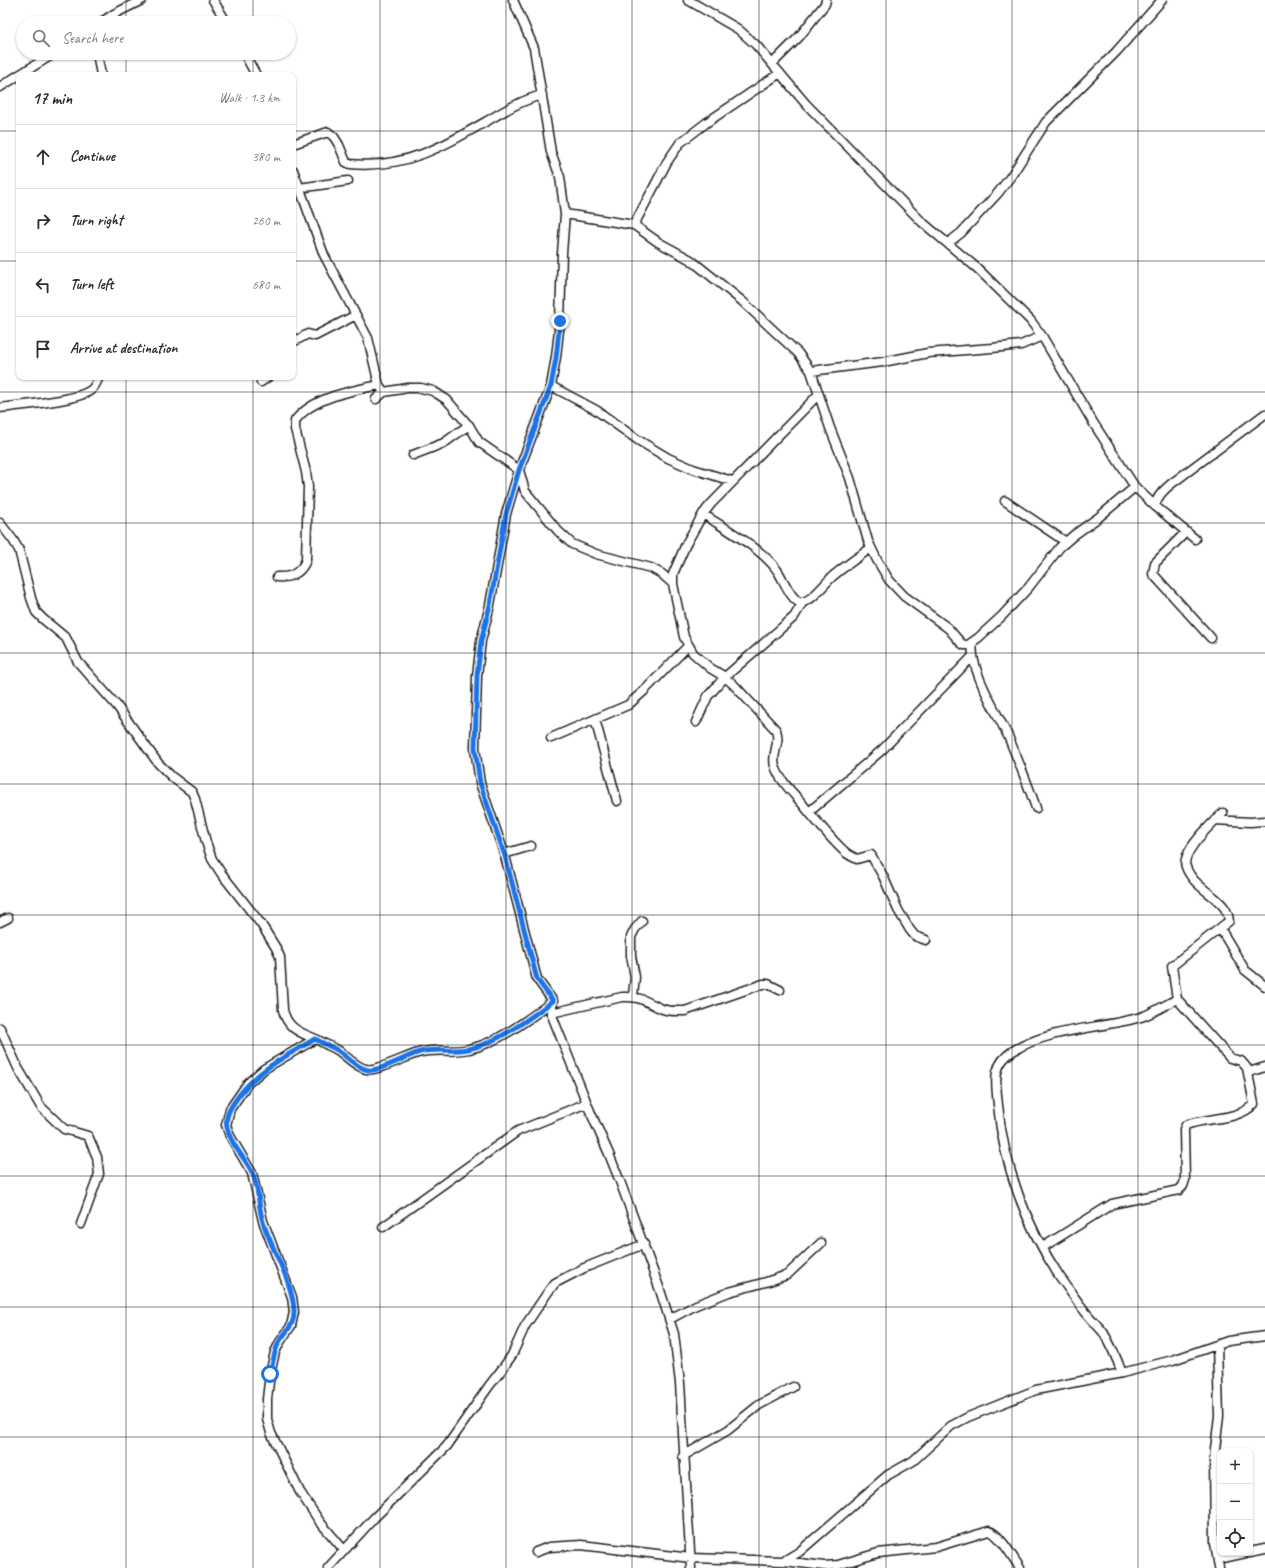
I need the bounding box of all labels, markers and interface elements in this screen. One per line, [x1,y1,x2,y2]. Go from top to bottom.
search box [16,16,296,60]
icon: search [30,27,52,49]
text: Search here [62,29,123,48]
text: 17 min [32,88,72,109]
text: Walk · 1.3 km [219,90,280,106]
icon: ahead [32,146,54,168]
text: Continue [70,147,115,166]
text: 380 m [252,149,280,165]
icon: right [32,210,54,232]
text: Turn right [70,211,123,230]
text: 260 m [252,213,280,229]
icon: left [32,274,54,296]
text: Turn left [70,275,113,294]
text: 680 m [252,277,280,293]
route end [551,312,569,330]
icon: arrive [32,338,54,360]
text: Arrive at destination [70,339,177,358]
route start [261,1365,279,1383]
map controls [1217,1448,1253,1556]
button: + [1217,1448,1253,1484]
button: − [1217,1484,1253,1520]
button: locate [1217,1520,1253,1556]

